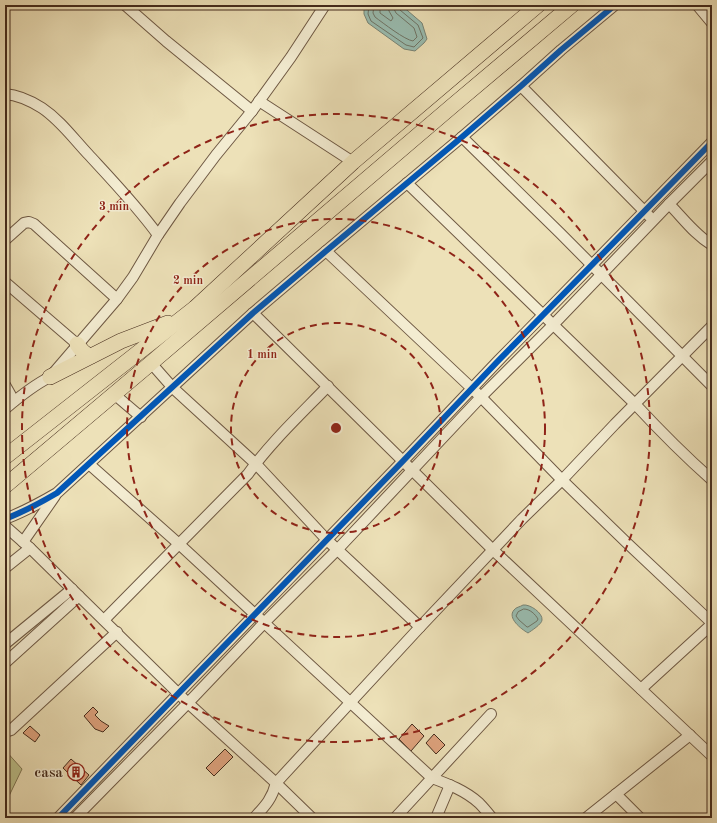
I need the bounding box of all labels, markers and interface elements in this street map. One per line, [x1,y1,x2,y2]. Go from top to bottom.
text: 3 min [99,201,129,213]
text: 2 min [173,275,203,287]
text: 1 min [247,349,277,361]
centre of rings [329,421,343,435]
building icon: casa [66,762,86,782]
place label: casa [34,766,63,781]

